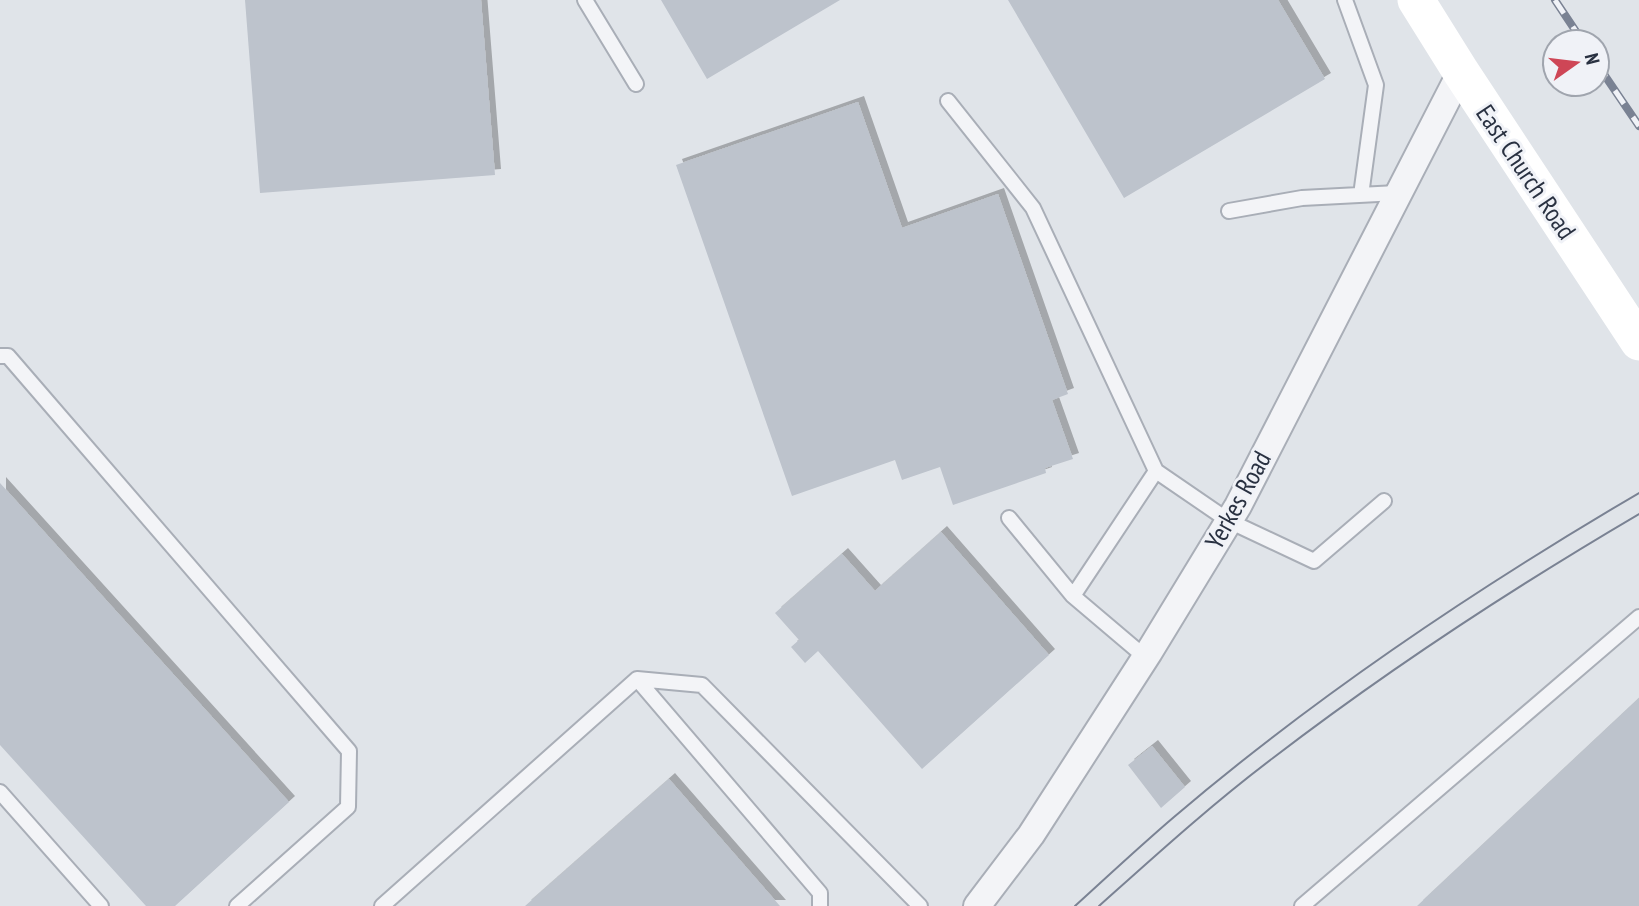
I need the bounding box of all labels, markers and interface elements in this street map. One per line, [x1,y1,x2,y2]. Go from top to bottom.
north arrow [1541,28,1611,98]
text: N [1580,51,1605,67]
street label: East Church Road [1469,98,1584,245]
street label: Yerkes Road [1197,445,1278,555]

